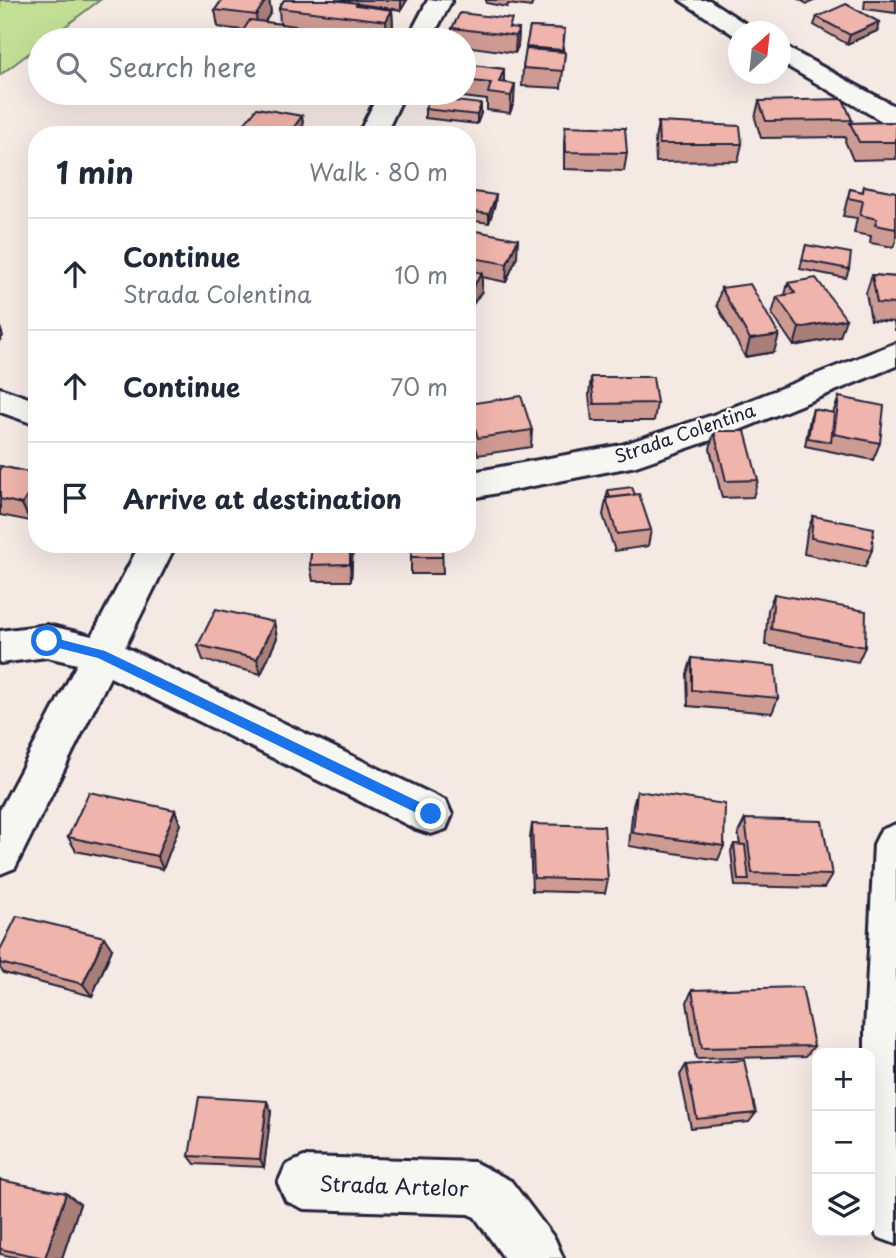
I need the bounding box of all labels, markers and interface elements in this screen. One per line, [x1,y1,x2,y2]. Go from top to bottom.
north arrow [728,21,791,84]
search box [28,28,476,105]
text: Search here [108,47,257,86]
icon: search [52,48,90,86]
text: 1 min [56,149,134,194]
text: Walk · 80 m [309,154,448,189]
text: Continue [123,237,240,276]
icon: ahead [56,255,94,293]
text: 10 m [394,257,448,292]
text: Strada Colentina [123,276,311,311]
icon: ahead [56,367,94,405]
text: Continue [123,367,240,406]
text: 70 m [390,369,448,404]
street label: Strada Colentina [610,396,759,469]
icon: arrive [56,479,94,517]
text: Arrive at destination [123,479,402,518]
route start [31,625,62,656]
route end [415,798,446,829]
map controls [812,1048,875,1237]
button: + [812,1048,875,1111]
button: − [812,1111,875,1174]
street label: Strada Artelor [319,1166,469,1204]
button: layers [812,1174,875,1237]

